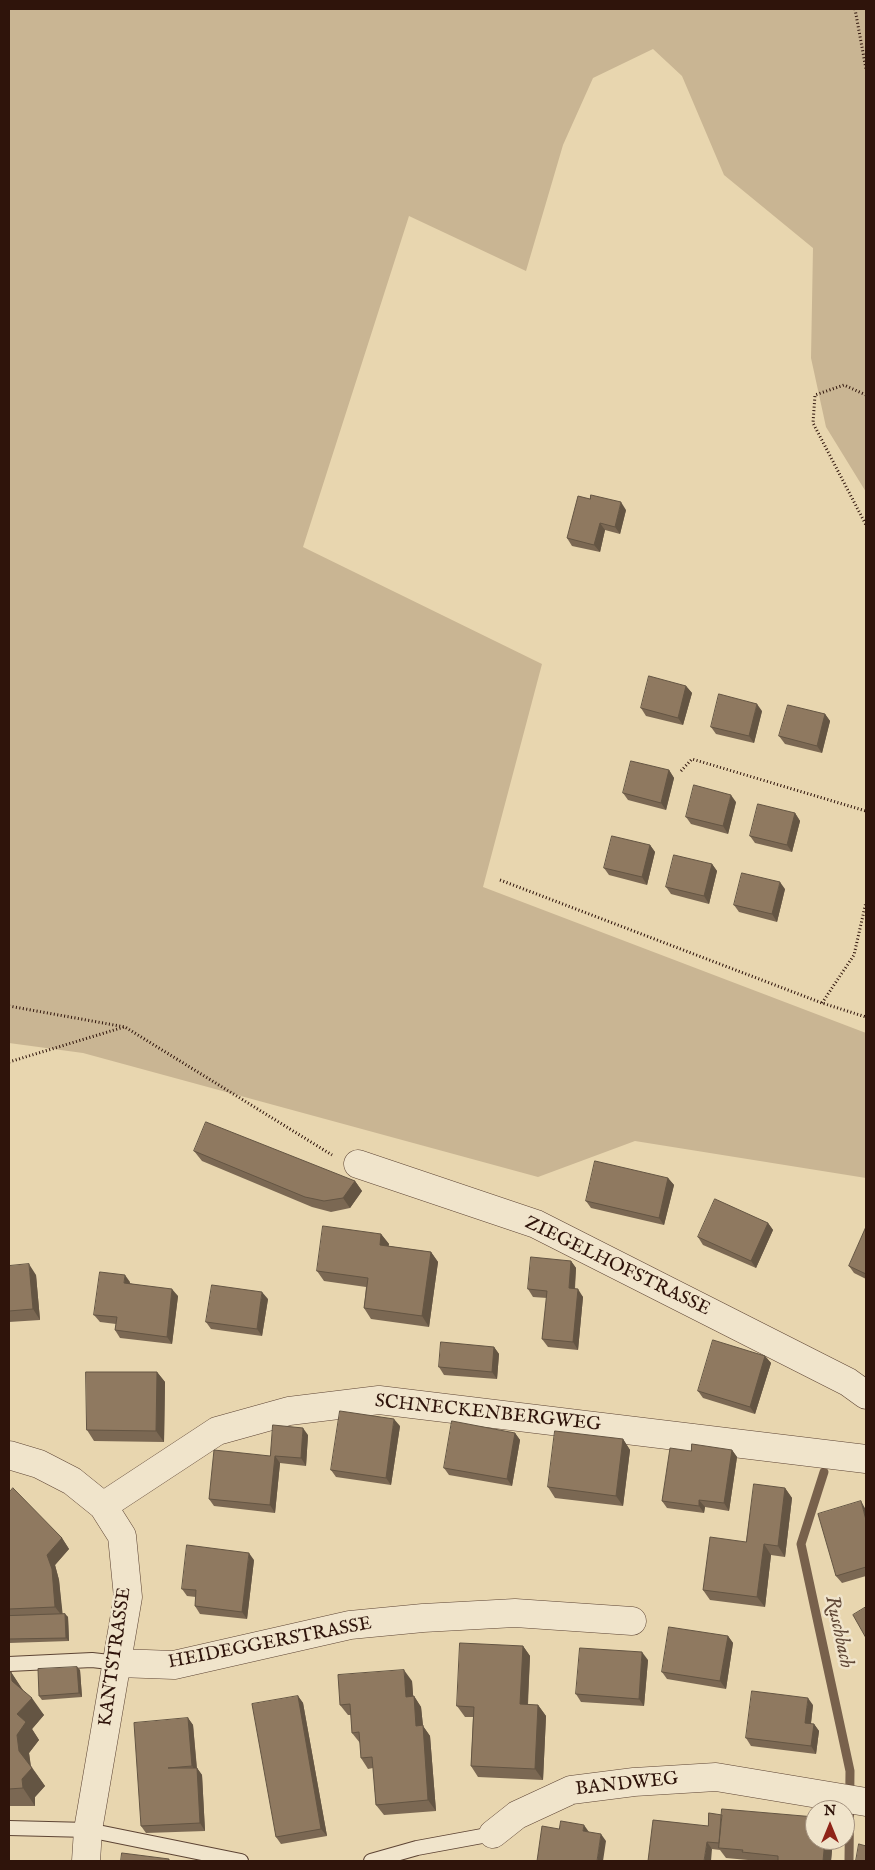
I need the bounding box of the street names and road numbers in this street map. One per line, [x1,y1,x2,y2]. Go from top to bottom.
street label: ZIEGELHOFSTRASSE [521,1212,713,1322]
street label: SCHNECKENBERGWEG [374,1391,602,1437]
street label: KANTSTRASSE [95,1586,137,1728]
street label: HEIDEGGERSTRASSE [166,1613,374,1675]
street label: BANDWEG [574,1768,680,1802]

